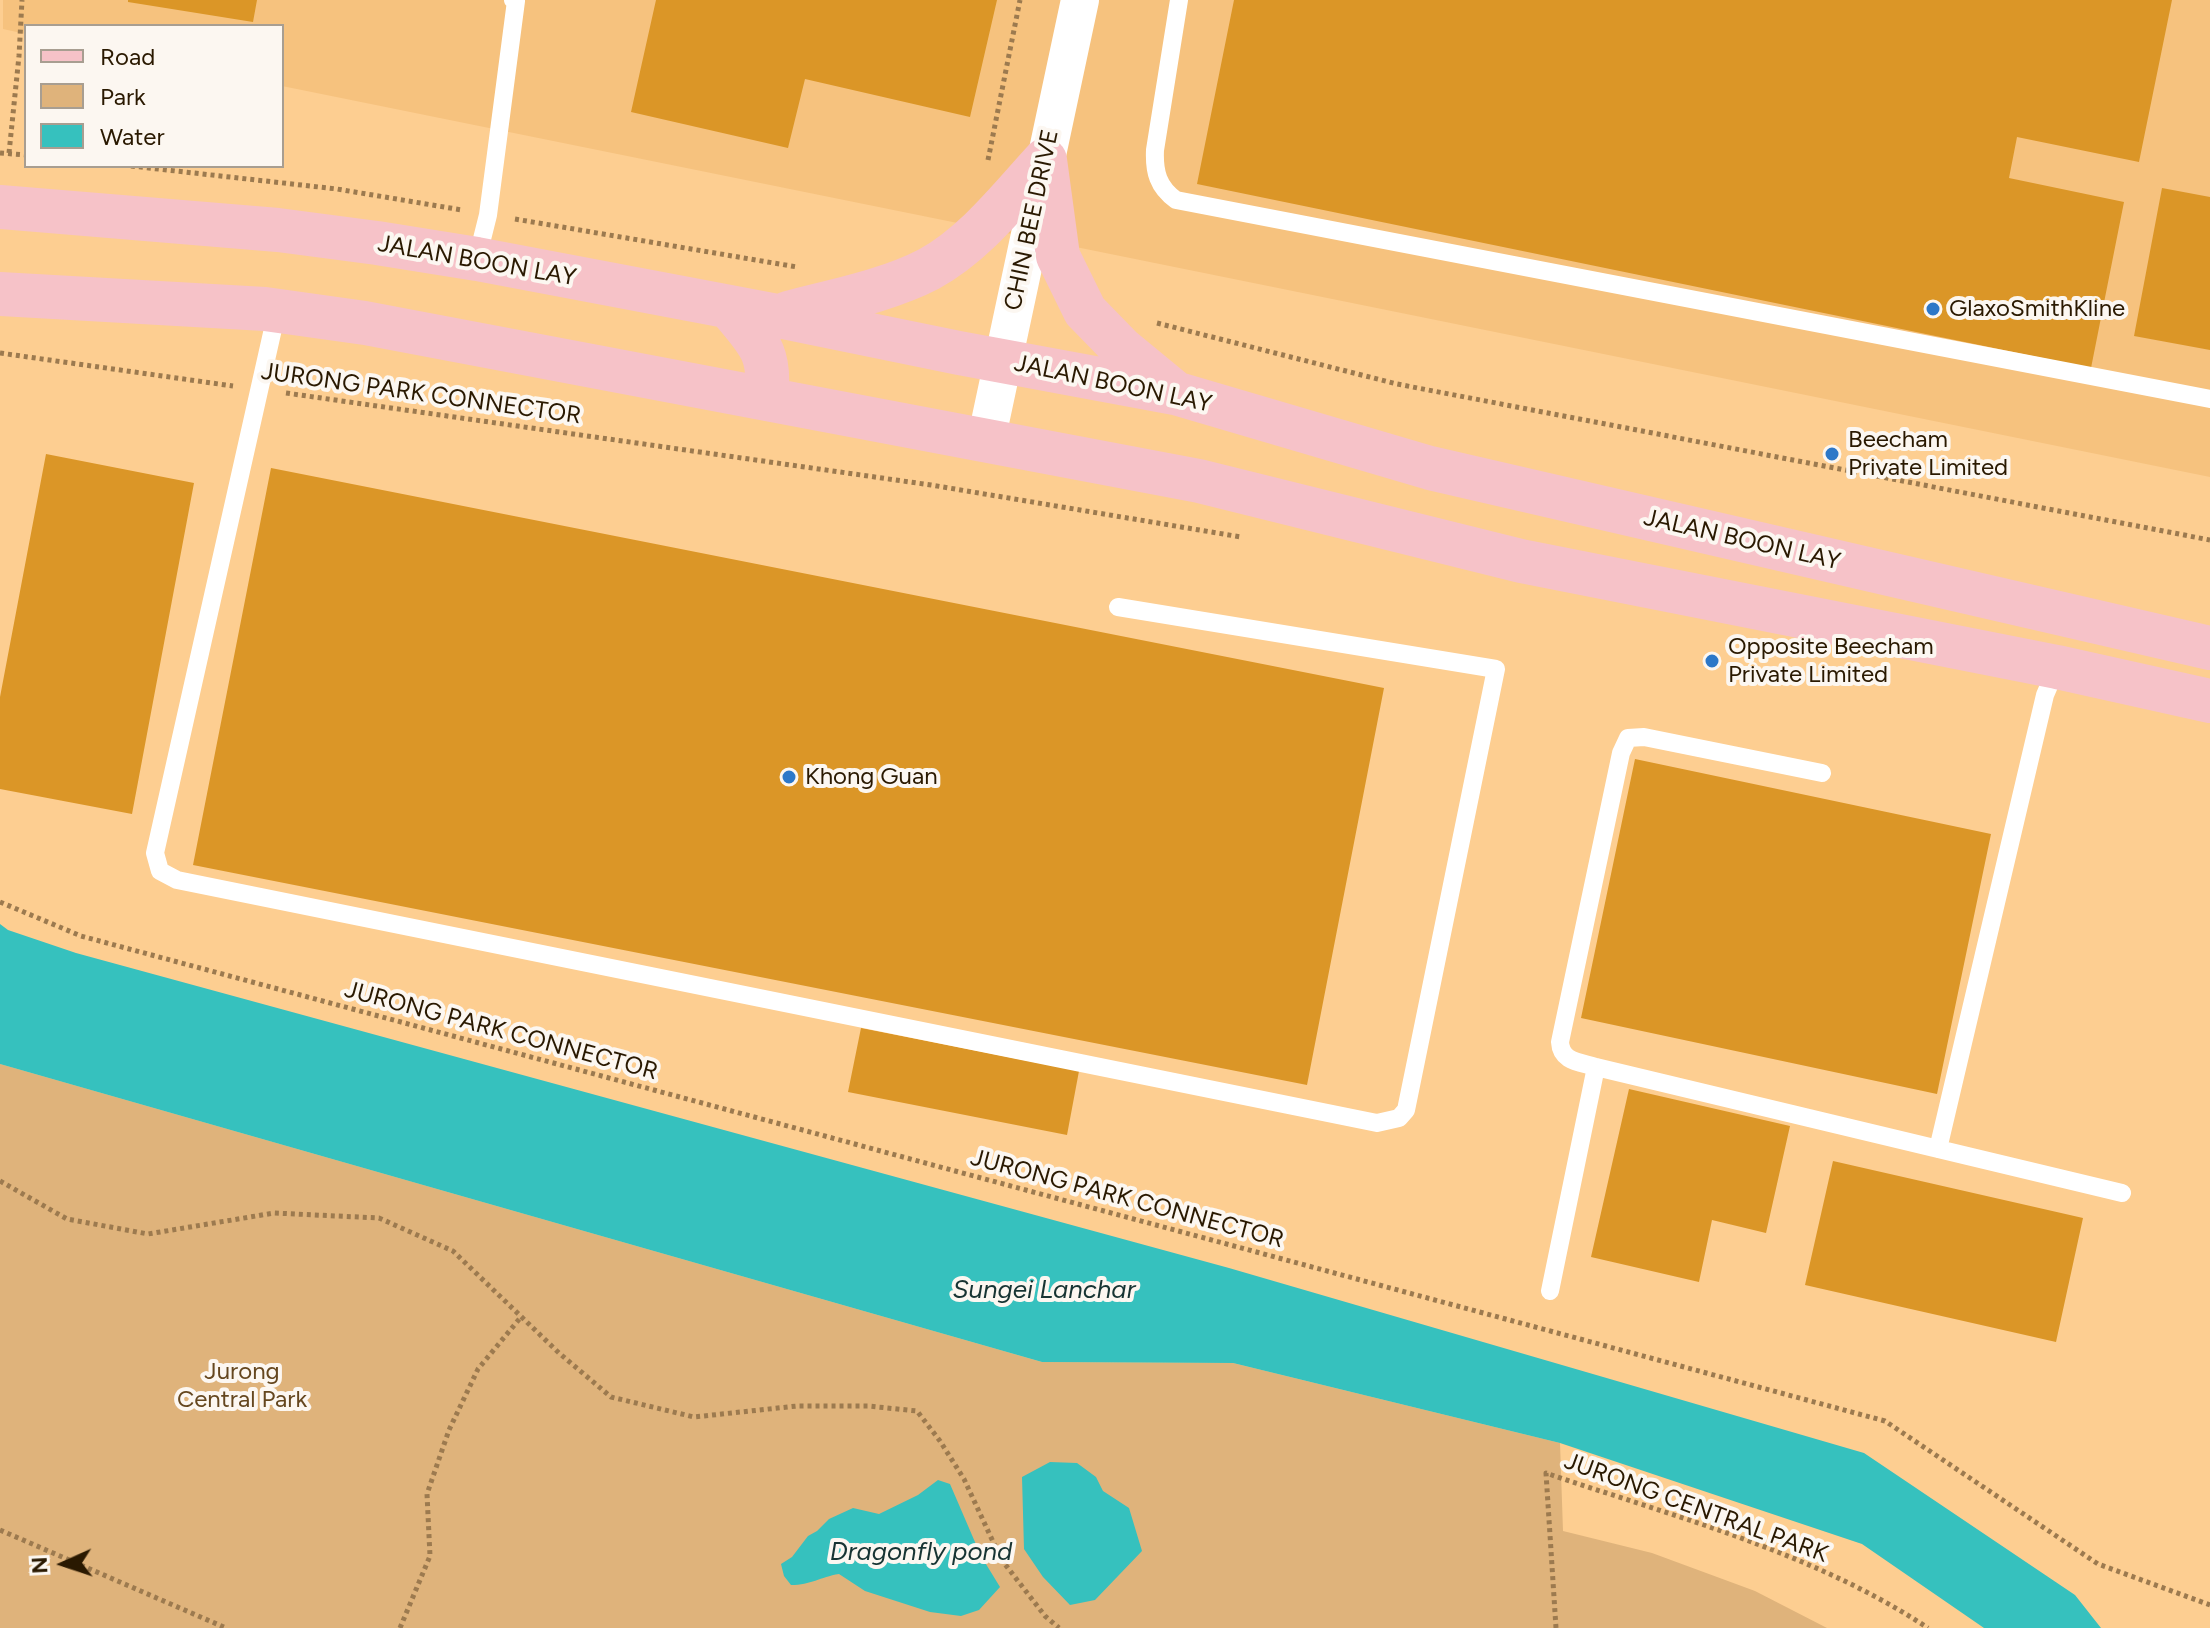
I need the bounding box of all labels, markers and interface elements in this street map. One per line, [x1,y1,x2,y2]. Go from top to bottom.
legend [24,24,284,168]
text: Road [100,42,155,71]
text: Park [100,82,146,111]
text: Water [100,122,165,151]
street label: CHIN BEE DRIVE [999,127,1065,313]
street label: JALAN BOON LAY [375,229,579,293]
place label: GlaxoSmithKline [1949,295,2125,323]
marker: GlaxoSmithKline [1924,300,1942,318]
street label: JALAN BOON LAY [1012,349,1214,419]
street label: JURONG PARK CONNECTOR [259,357,583,431]
place label: Beecham Private Limited [1848,426,2008,482]
marker: Beecham Private Limited [1823,445,1841,463]
street label: JALAN BOON LAY [1641,503,1843,577]
place label: Opposite Beecham Private Limited [1728,633,1934,689]
marker: Opposite Beecham Private Limited [1703,652,1721,670]
place label: Khong Guan [805,763,938,791]
marker: Khong Guan [780,768,798,786]
street label: JURONG PARK CONNECTOR [341,975,661,1087]
street label: JURONG PARK CONNECTOR [967,1143,1287,1255]
water label: Sungei Lanchar [953,1274,1135,1306]
park label: Jurong Central Park [177,1358,307,1414]
street label: JURONG CENTRAL PARK [1560,1447,1832,1569]
north arrow [24,1524,104,1604]
water label: Dragonfly pond [830,1536,1012,1568]
text: N [26,1556,53,1574]

